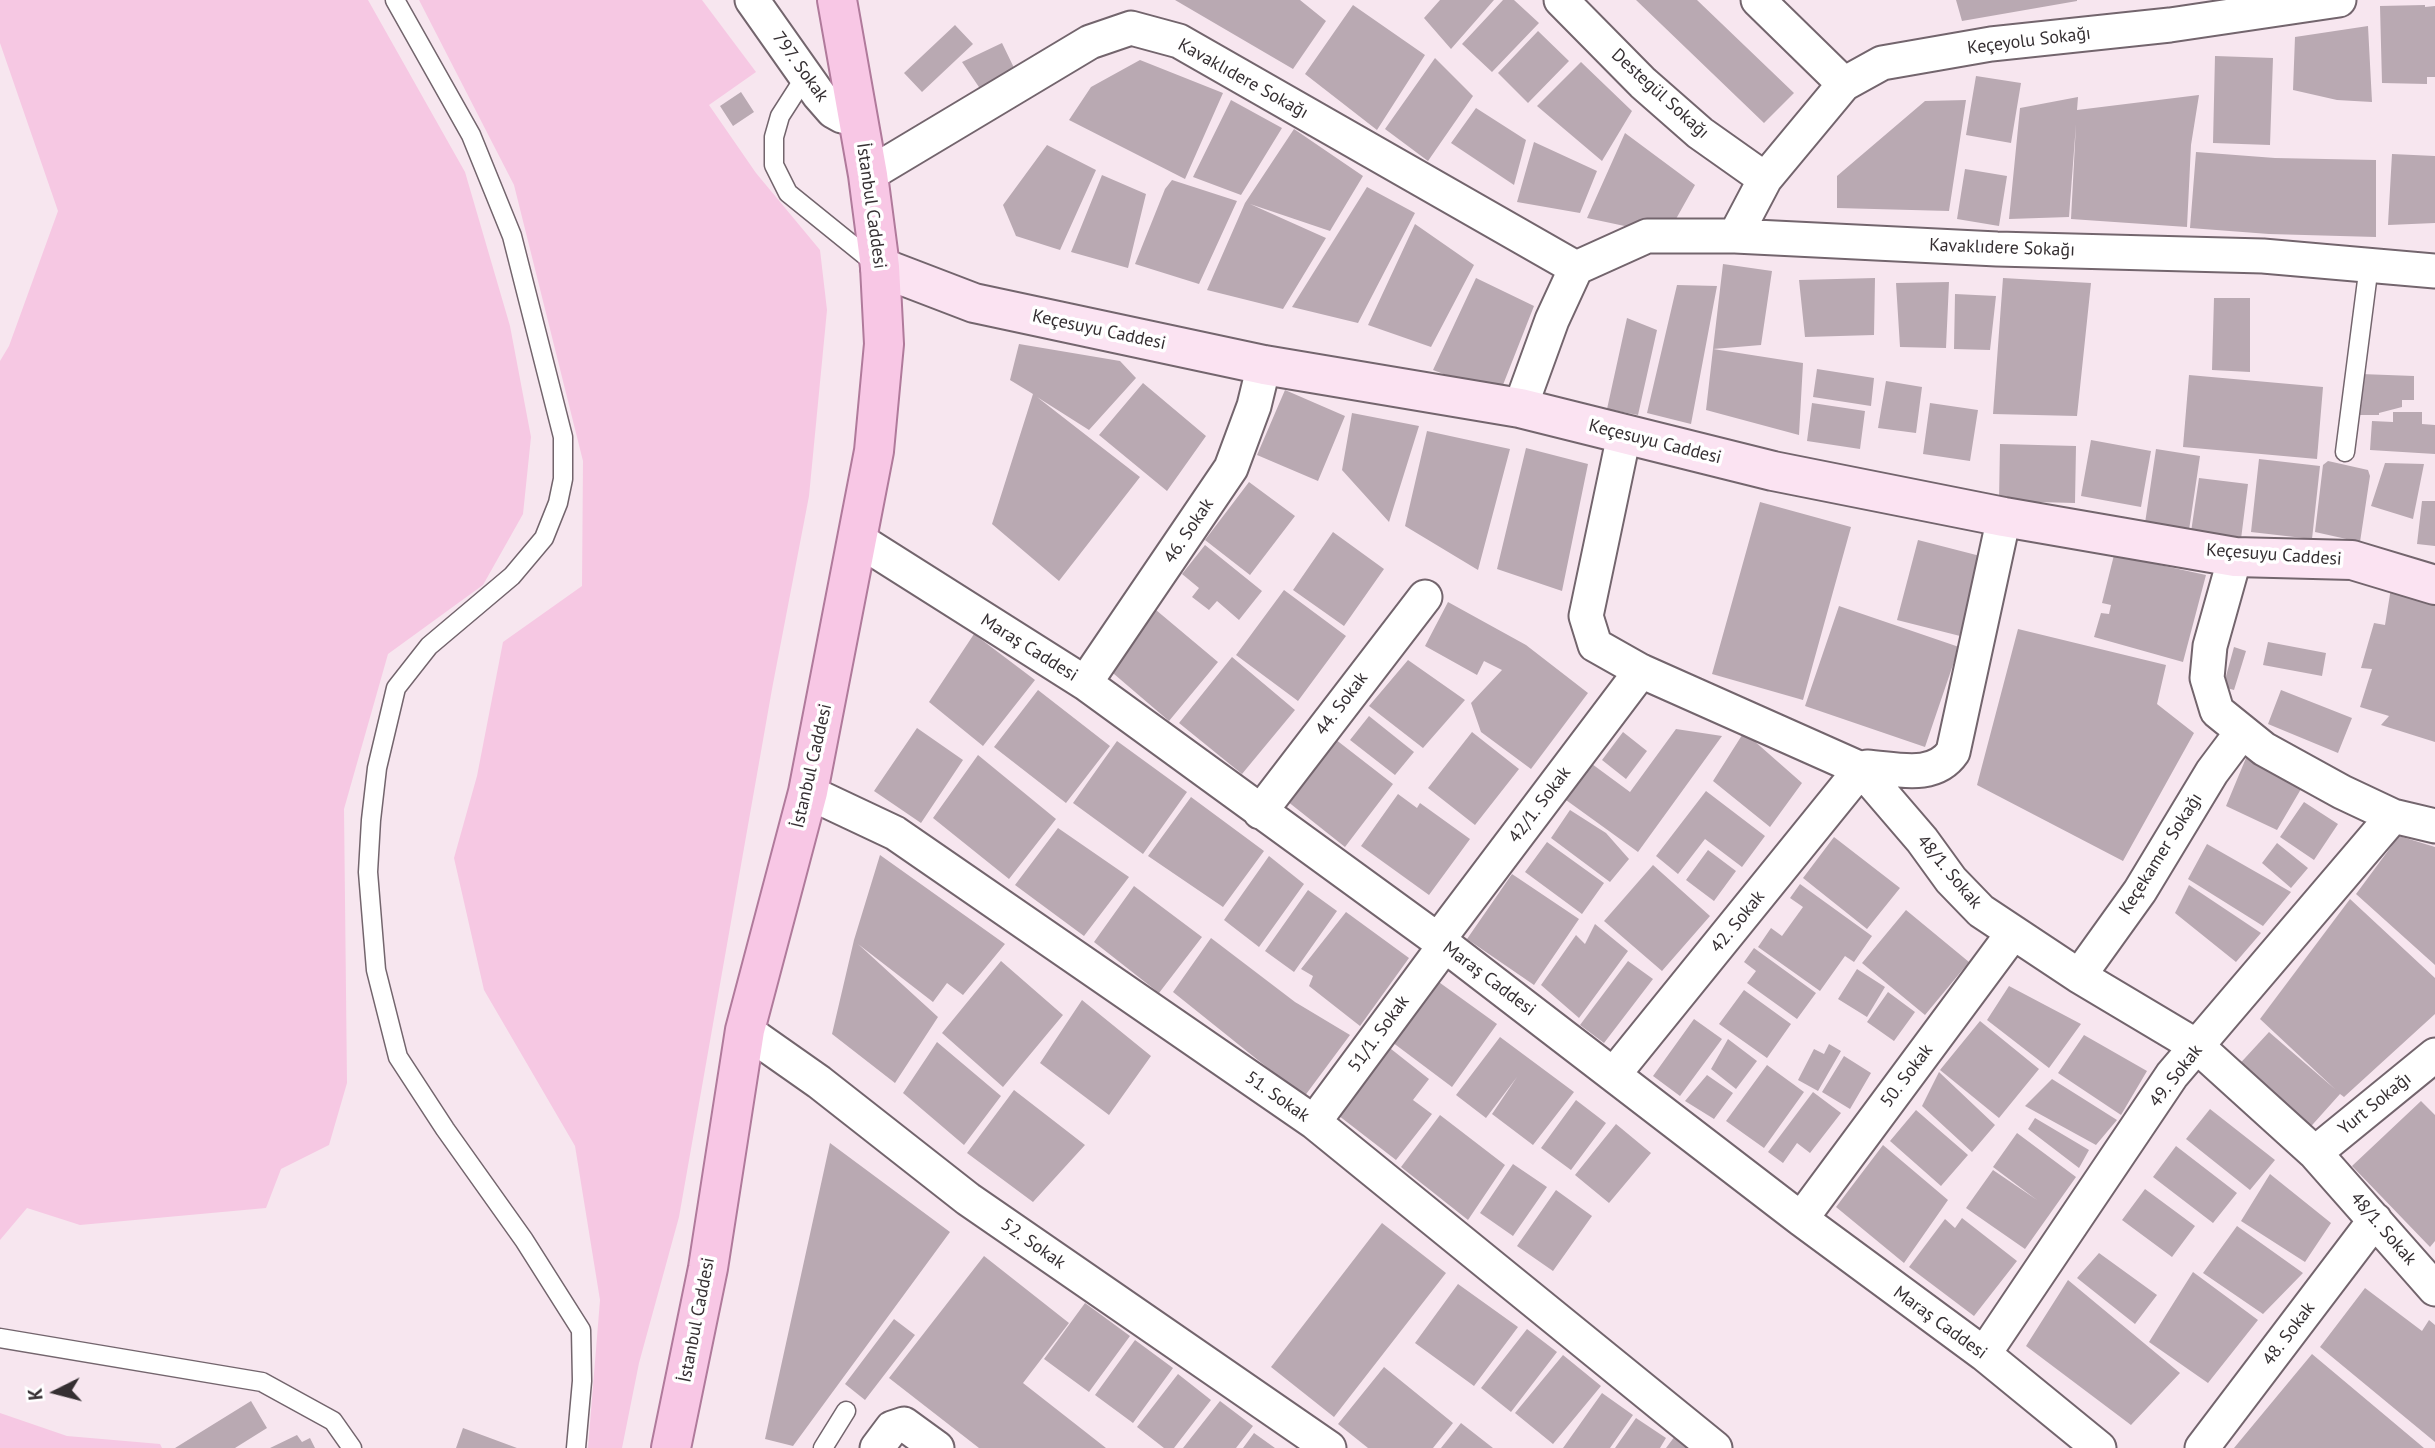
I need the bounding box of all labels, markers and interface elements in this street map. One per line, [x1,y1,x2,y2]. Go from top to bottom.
street label: Keçeyolu Sokağı [1966,23,2092,59]
street label: 797. Sokak [767,28,833,106]
street label: Kavaklıdere Sokağı [1174,34,1312,124]
street label: Destegül Sokağı [1607,44,1713,144]
street label: İstanbul Caddesi [851,142,891,270]
street label: Kavaklıdere Sokağı [1929,235,2075,261]
street label: Keçesuyu Caddesi [1030,305,1168,355]
street label: Keçesuyu Caddesi [1586,415,1724,469]
street label: 46. Sokak [1159,494,1219,568]
street label: Keçesuyu Caddesi [2205,539,2343,571]
street label: Maraş Caddesi [976,610,1082,686]
street label: 44. Sokak [1311,668,1373,740]
street label: İstanbul Caddesi [787,702,837,830]
street label: 42/1. Sokak [1504,763,1576,847]
street label: Keçekamer Sokağı [2115,789,2207,919]
street label: 48/1. Sokak [1912,831,1986,913]
street label: 42. Sokak [1706,887,1770,957]
street label: Maraş Caddesi [1438,937,1540,1021]
street label: 51/1. Sokak [1344,991,1414,1077]
street label: 50. Sokak [1876,1040,1938,1112]
street label: 49. Sokak [2145,1040,2207,1112]
street label: 51. Sokak [1241,1067,1313,1127]
street label: Yurt Sokağı [2334,1068,2416,1140]
street label: 48/1. Sokak [2345,1188,2421,1270]
street label: 52. Sokak [997,1214,1069,1274]
street label: İstanbul Caddesi [674,1256,720,1384]
street label: Maraş Caddesi [1889,1282,1991,1364]
street label: 48. Sokak [2258,1298,2320,1370]
north arrow [21,1357,91,1427]
text: K [23,1387,48,1401]

